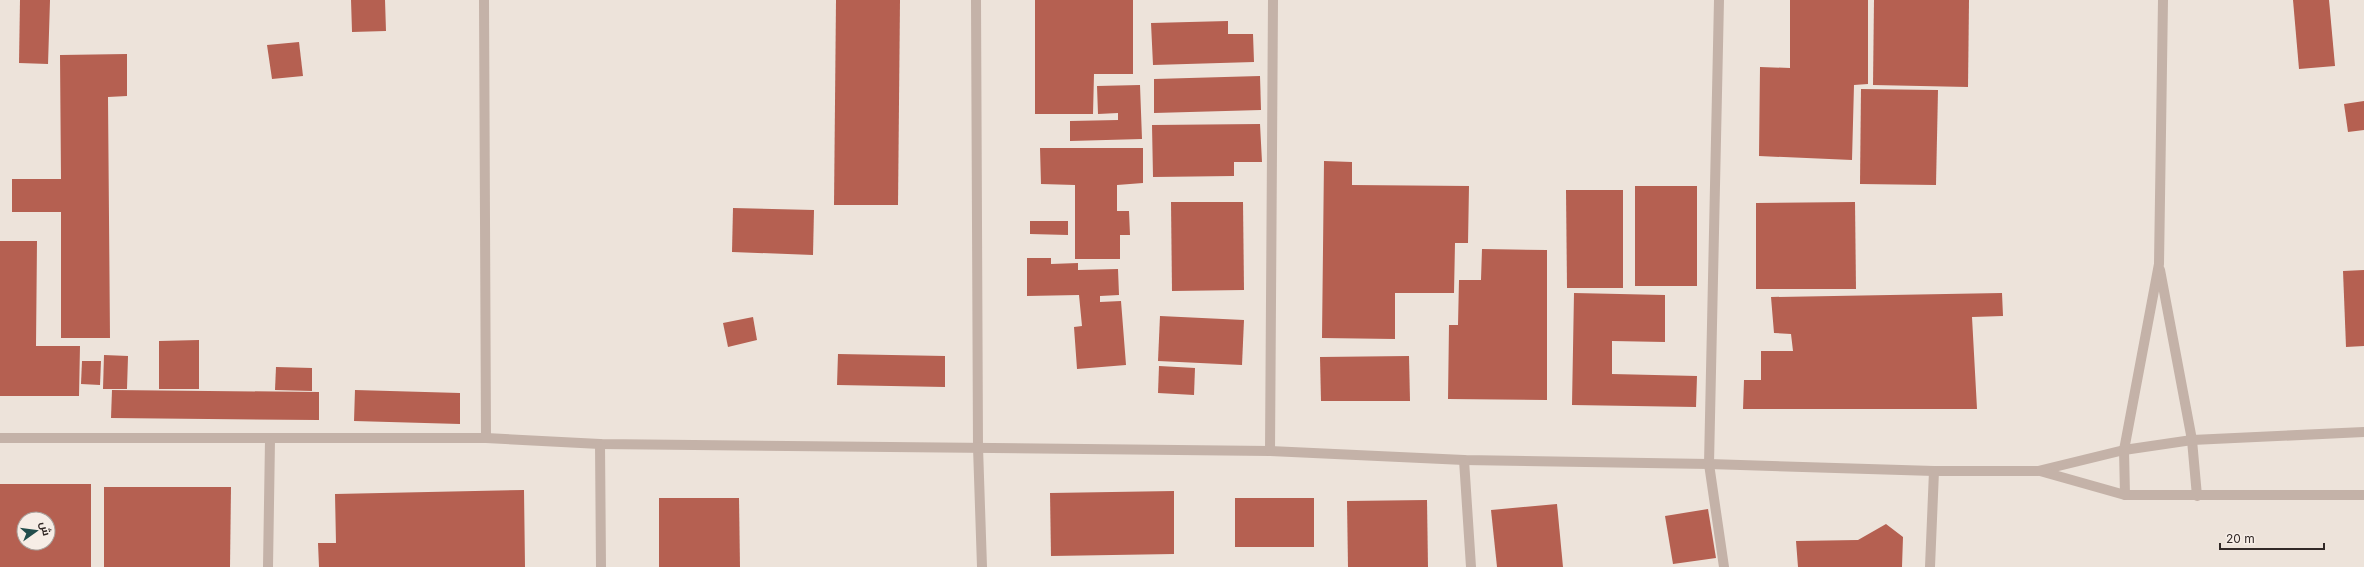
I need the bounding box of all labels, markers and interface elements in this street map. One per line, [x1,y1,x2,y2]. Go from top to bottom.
north arrow [16,511,56,551]
text: ش [37,520,54,537]
scale bar [2220,525,2324,551]
text: 20 m [2226,531,2255,546]

